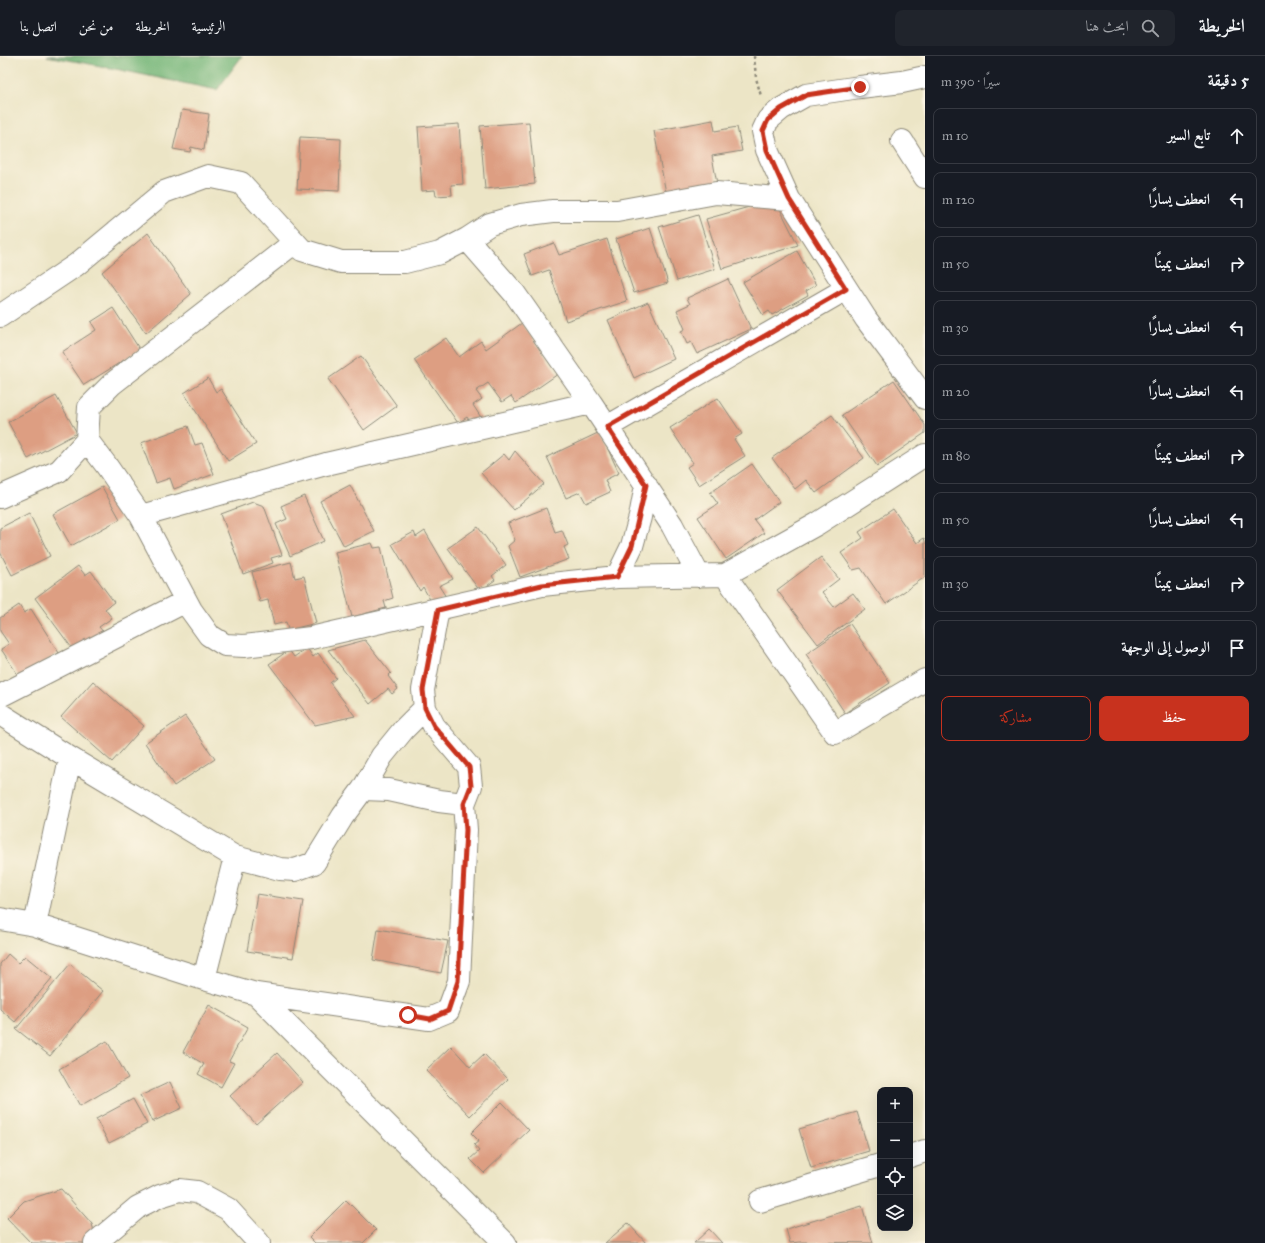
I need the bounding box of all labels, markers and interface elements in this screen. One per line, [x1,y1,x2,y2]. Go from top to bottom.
search box [895,10,1175,46]
text: الخريطة [1199,14,1245,37]
text: ابحث هنا [1086,17,1129,35]
icon: search [1139,17,1161,39]
text: اتصل بنا [20,18,57,35]
text: من نحن [79,18,114,35]
text: الخريطة [136,18,170,35]
text: الرئيسية [192,18,225,35]
text: 5 دقيقة [1208,70,1249,91]
text: سيرًا · 390 m [941,74,1000,90]
route end [851,78,869,96]
icon: ahead [1226,125,1248,147]
text: تابع السير [1168,126,1210,144]
text: 10 m [942,128,968,144]
icon: left [1226,189,1248,211]
text: انعطف يسارًا [1148,190,1210,208]
text: 120 m [942,192,975,208]
icon: right [1226,253,1248,275]
text: انعطف يمينًا [1155,254,1210,272]
text: 50 m [942,256,969,272]
icon: left [1226,317,1248,339]
text: انعطف يسارًا [1148,318,1210,336]
text: 30 m [942,320,969,336]
icon: left [1226,381,1248,403]
text: انعطف يسارًا [1148,382,1210,400]
text: 20 m [942,384,970,400]
icon: right [1226,445,1248,467]
text: انعطف يمينًا [1155,446,1210,464]
text: 80 m [942,448,970,464]
icon: left [1226,509,1248,531]
text: انعطف يسارًا [1148,510,1210,528]
text: 50 m [942,512,969,528]
icon: right [1226,573,1248,595]
text: انعطف يمينًا [1155,574,1210,592]
text: 30 m [942,576,969,592]
icon: arrive [1226,637,1248,659]
text: الوصول إلى الوجهة [1121,638,1210,656]
button: مشاركة [941,696,1091,741]
button: حفظ [1099,696,1249,741]
route start [399,1006,417,1024]
map controls [877,1087,913,1231]
button: + [877,1087,913,1123]
button: − [877,1123,913,1159]
button: locate [877,1159,913,1195]
button: layers [877,1195,913,1231]

